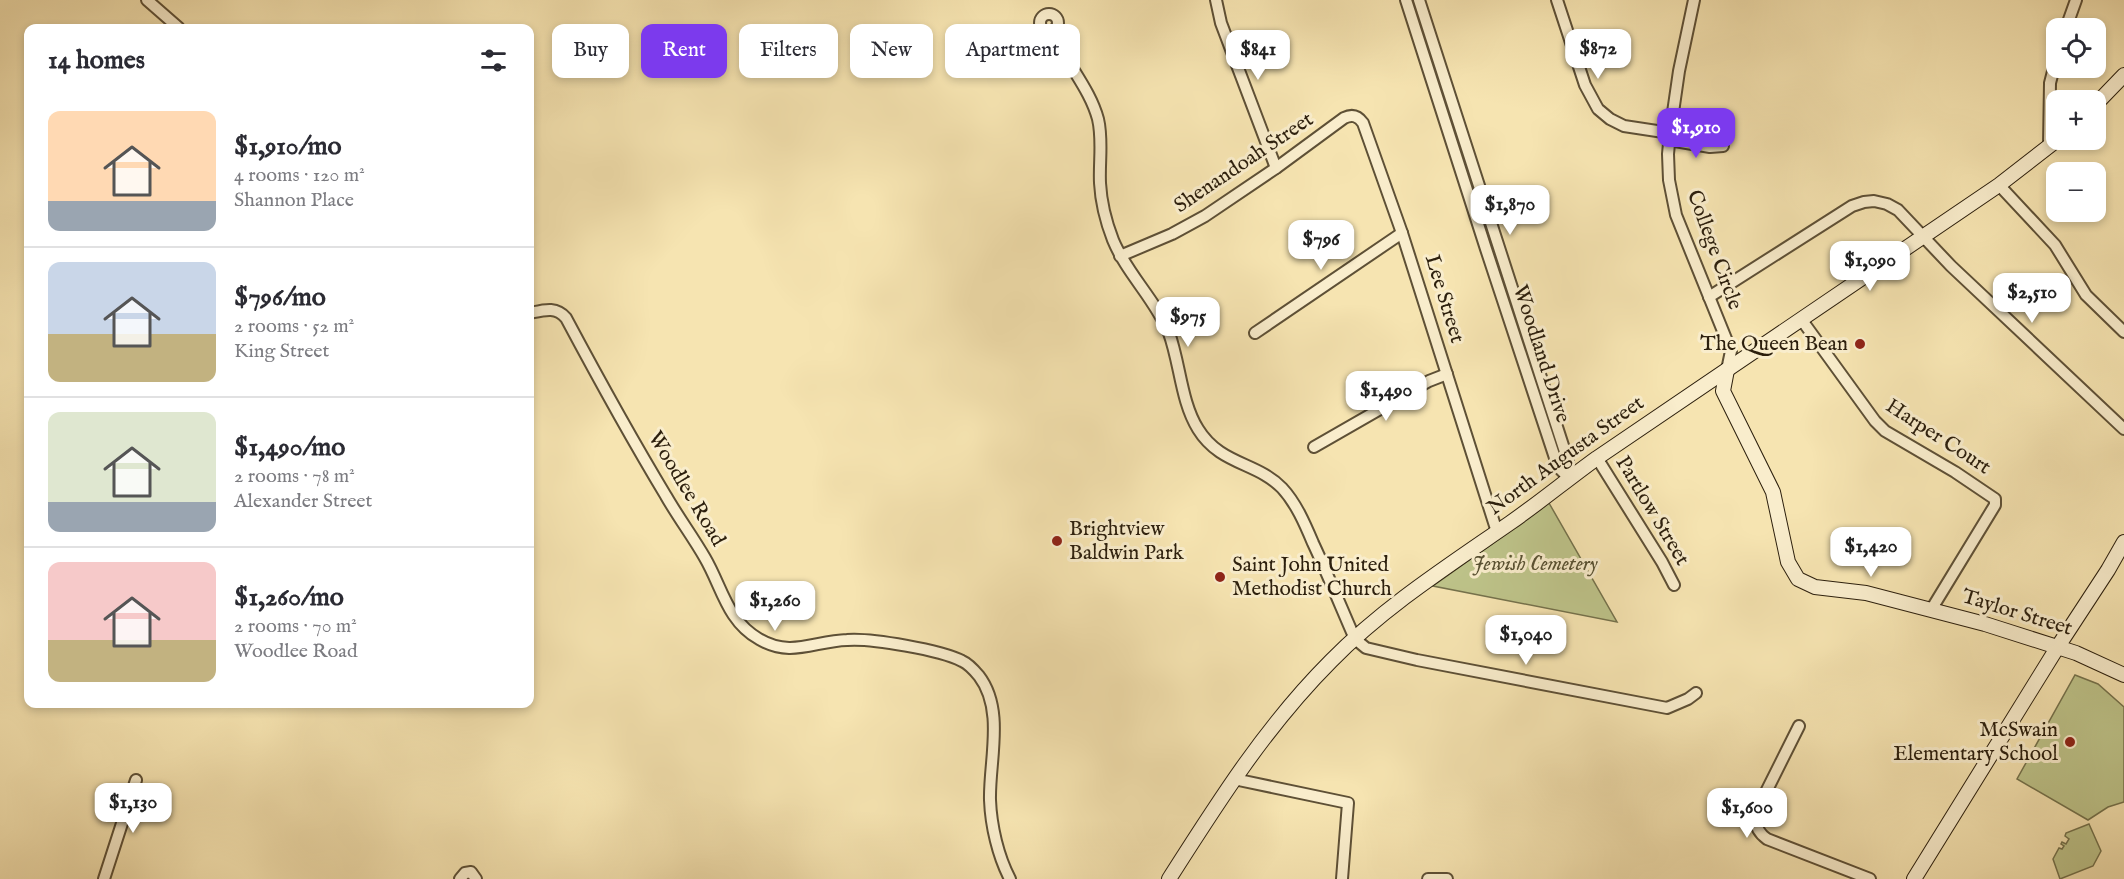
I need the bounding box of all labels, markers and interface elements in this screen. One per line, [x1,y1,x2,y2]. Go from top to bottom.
map controls [2046,18,2106,222]
button: locate [2046,18,2106,78]
chip: Buy [552,24,629,78]
chip: Rent [641,24,727,78]
chip: Filters [739,24,838,78]
chip: New [850,24,933,78]
chip: Apartment [945,24,1080,78]
pin: $872 [1562,29,1634,80]
pin: $841 [1222,30,1294,81]
text: $872 [1579,36,1617,61]
text: $841 [1240,37,1276,62]
text: 14 homes [48,44,145,77]
icon: filters [477,44,510,77]
button: + [2046,90,2106,150]
street label: Shenandoah Street [1169,106,1319,220]
pin: $1,910 [1647,108,1745,159]
text: $1,910 [1671,115,1721,140]
text: $1,910/mo [234,130,341,163]
icon: home [96,135,168,207]
button: − [2046,162,2106,222]
text: 4 rooms · 120 m² [234,163,365,188]
pin: $1,870 [1461,185,1559,236]
street label: College Circle [1680,186,1748,314]
text: Shannon Place [234,188,354,213]
text: $1,870 [1485,192,1535,217]
pin: $796 [1285,220,1357,271]
text: $796 [1302,227,1340,252]
pin: $1,090 [1821,241,1919,292]
text: $1,090 [1844,248,1896,273]
street label: Lee Street [1418,251,1470,347]
pin: $2,510 [1983,273,2081,324]
text: $2,510 [2007,280,2057,305]
text: $796/mo [234,281,326,314]
street label: Woodland Drive [1506,282,1576,427]
icon: home [96,286,168,358]
pin: $975 [1152,297,1224,348]
text: $975 [1170,304,1206,329]
text: 2 rooms · 52 m² [234,314,354,339]
place label: The Queen Bean [1700,331,1848,358]
marker: The Queen Bean [1853,337,1867,351]
text: King Street [234,339,329,364]
pin: $1,490 [1337,371,1435,422]
text: $1,490 [1360,378,1412,403]
street label: North Augusta Street [1482,390,1650,522]
street label: Harper Court [1880,393,1996,481]
street label: Woodlee Road [641,426,731,552]
text: $1,490/mo [234,431,345,464]
icon: home [96,436,168,508]
street label: Partlow Street [1609,451,1695,571]
text: 2 rooms · 78 m² [234,464,355,489]
text: Alexander Street [234,489,372,514]
place label: Brightview Baldwin Park [1069,516,1185,567]
pin: $1,420 [1822,527,1920,578]
marker: Brightview Baldwin Park [1050,534,1064,548]
text: $1,420 [1844,534,1898,559]
park label: Jewish Cemetery [1472,551,1598,578]
place label: Saint John United Methodist Church [1232,552,1392,603]
marker: Saint John United Methodist Church [1213,570,1227,584]
text: $1,260/mo [234,581,344,614]
pin: $1,260 [726,581,824,632]
street label: Taylor Street [1959,583,2075,643]
icon: home [96,586,168,658]
text: $1,260 [749,588,801,613]
text: 2 rooms · 70 m² [234,614,357,639]
pin: $1,040 [1477,615,1575,666]
text: $1,040 [1499,622,1553,647]
text: Woodlee Road [234,639,358,664]
place label: McSwain Elementary School [1893,717,2058,768]
marker: McSwain Elementary School [2063,735,2077,749]
pin: $1,130 [84,783,182,834]
pin: $1,600 [1698,788,1796,839]
text: $1,130 [109,790,157,815]
text: $1,600 [1721,795,1773,820]

